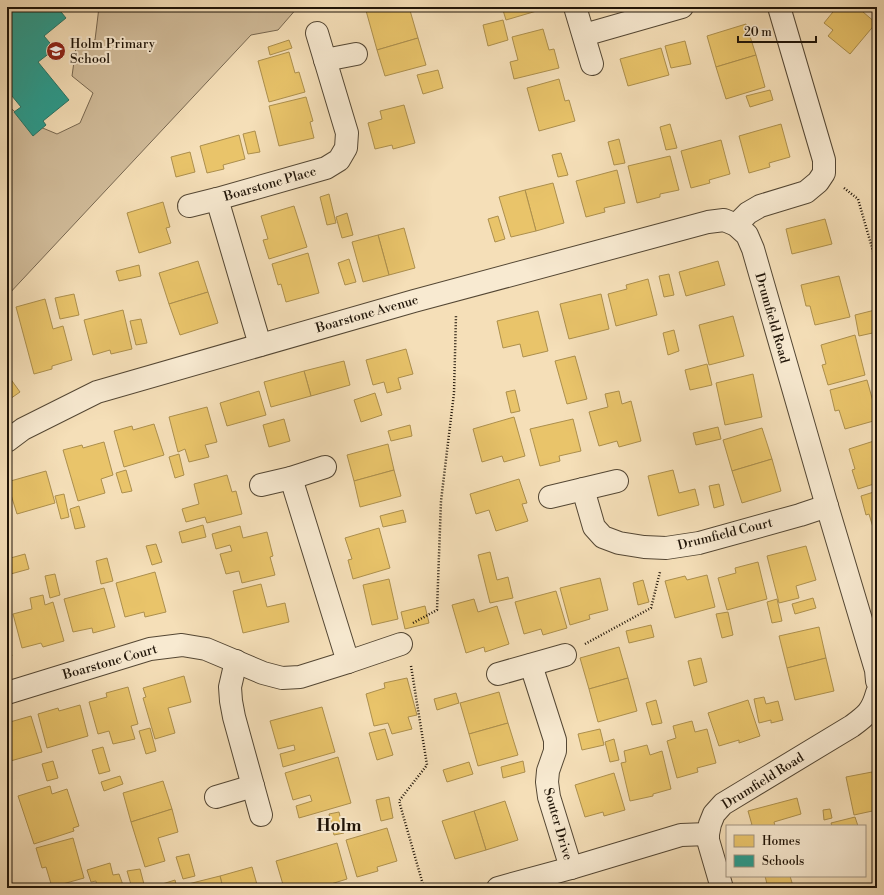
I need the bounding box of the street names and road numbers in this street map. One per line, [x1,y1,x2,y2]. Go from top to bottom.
street label: Boarstone Place [221,163,319,205]
street label: Drumfield Road [751,271,793,366]
street label: Boarstone Avenue [313,292,421,337]
street label: Drumfield Court [676,514,775,554]
street label: Boarstone Court [60,641,159,683]
street label: Drumfield Road [719,749,807,813]
street label: Souter Drive [540,786,576,862]

